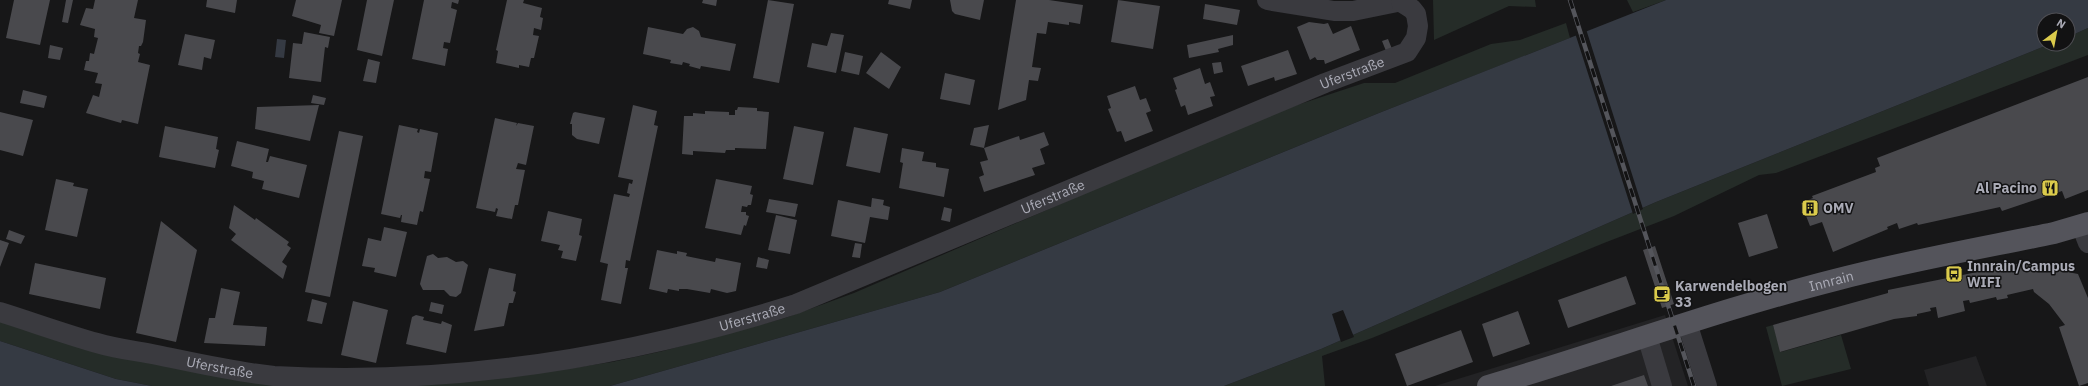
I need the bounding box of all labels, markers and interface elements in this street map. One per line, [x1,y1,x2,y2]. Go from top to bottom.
north arrow [2036,12,2076,52]
text: N [2054,15,2068,32]
street label: Uferstraße [1317,52,1387,93]
street label: Uferstraße [1018,175,1088,218]
restaurant icon: Al Pacino [2040,178,2060,198]
place label: Al Pacino [1975,179,2037,197]
building icon: OMV [1800,198,1820,218]
place label: OMV [1823,199,1854,217]
place label: Innrain/Campus WIFI [1967,257,2075,291]
bus stop icon: Innrain/Campus WIFI [1944,264,1964,284]
street label: Innrain [1807,267,1855,295]
place label: Karwendelbogen 33 [1675,277,1787,311]
cafe icon: Karwendelbogen 33 [1652,284,1672,304]
street label: Uferstraße [717,299,788,335]
street label: Uferstraße [185,352,255,382]

